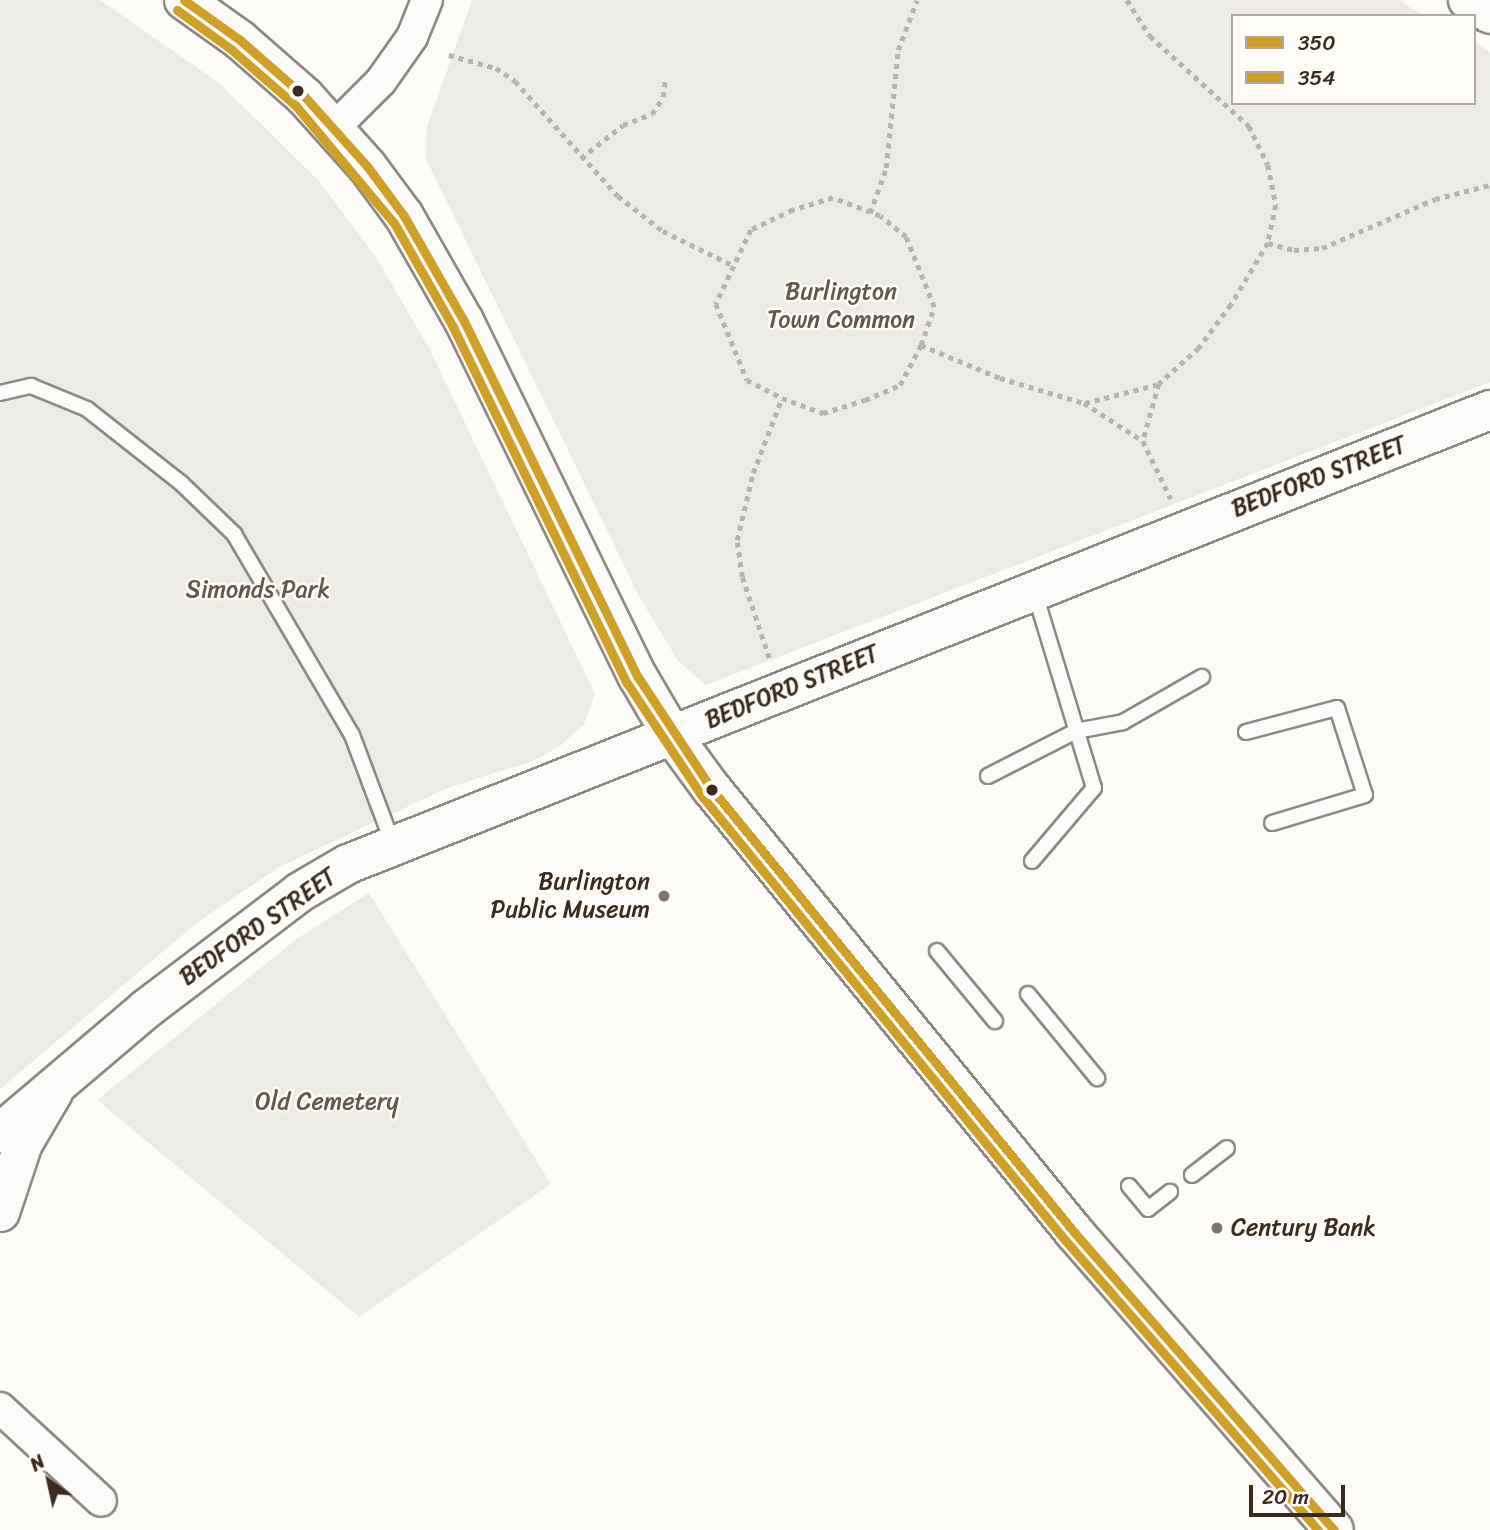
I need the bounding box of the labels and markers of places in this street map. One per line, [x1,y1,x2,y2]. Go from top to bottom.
unlabelled marker [291,84,305,98]
unlabelled marker [705,783,719,797]
place label: Burlington Public Museum [491,868,650,924]
marker: Burlington Public Museum [656,888,672,904]
place label: Century Bank [1231,1214,1376,1242]
marker: Century Bank [1209,1220,1225,1236]

